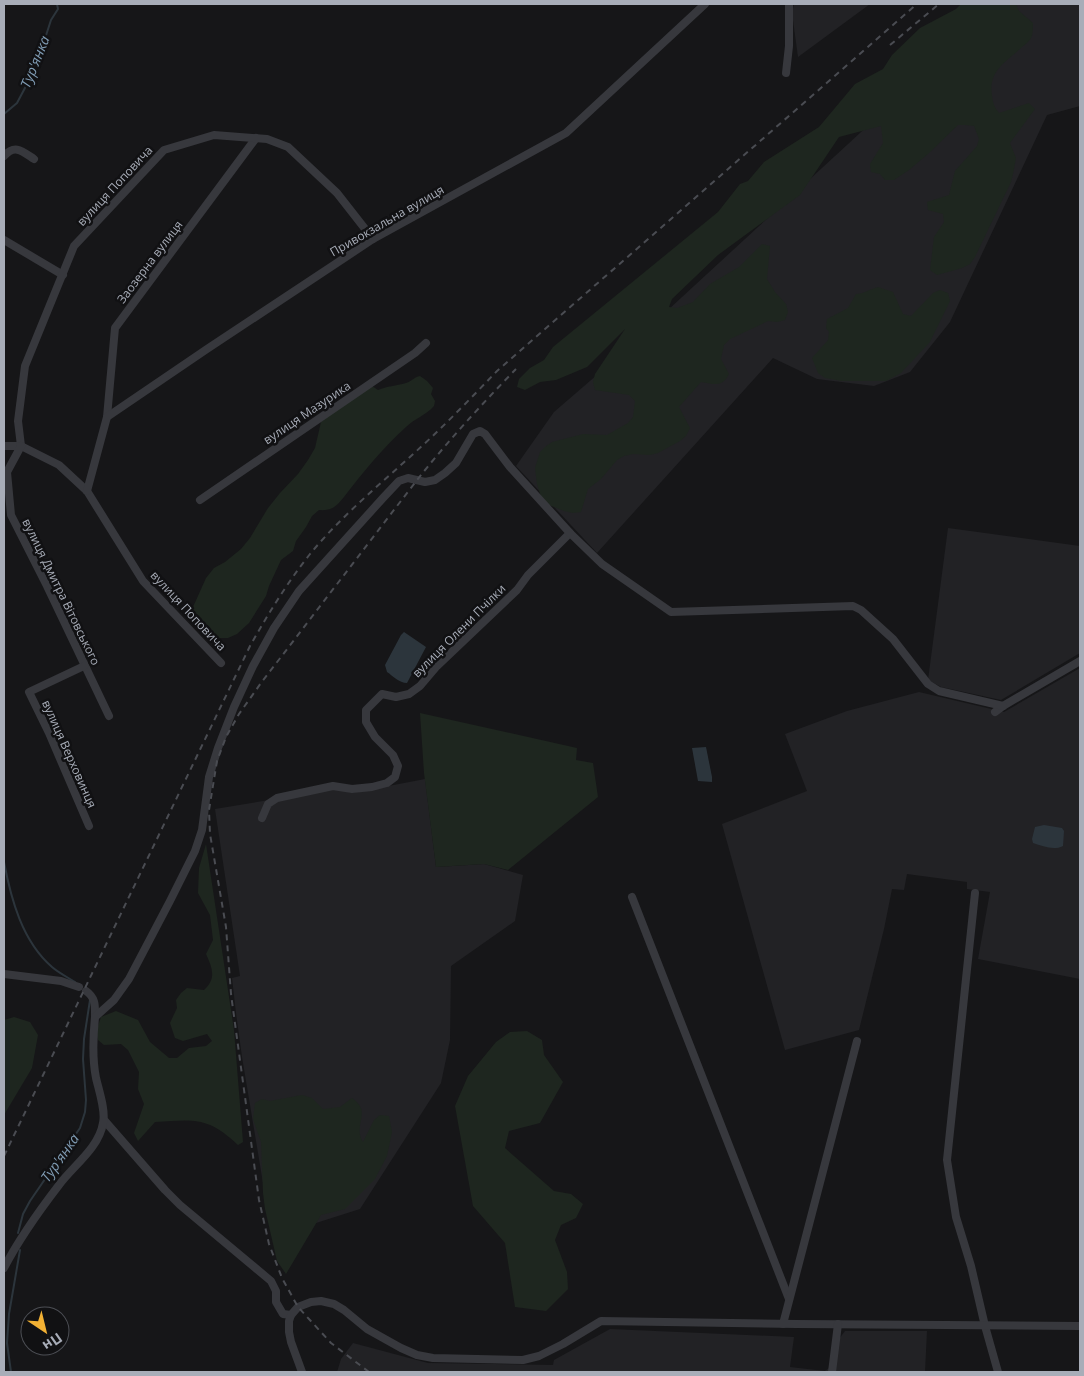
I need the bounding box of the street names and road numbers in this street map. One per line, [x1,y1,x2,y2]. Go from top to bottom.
street label: вулиця Поповича [73,142,156,229]
street label: Привокзальна вулиця [326,181,447,260]
street label: Заозерна вулиця [113,217,186,307]
street label: вулиця Мазурика [260,377,354,448]
street label: вулиця Дмитра Вітовського [18,516,104,668]
street label: вулиця Поповича [147,567,230,654]
street label: вулиця Олени Пчілки [408,580,509,681]
street label: вулиця Верховинця [38,697,101,810]

